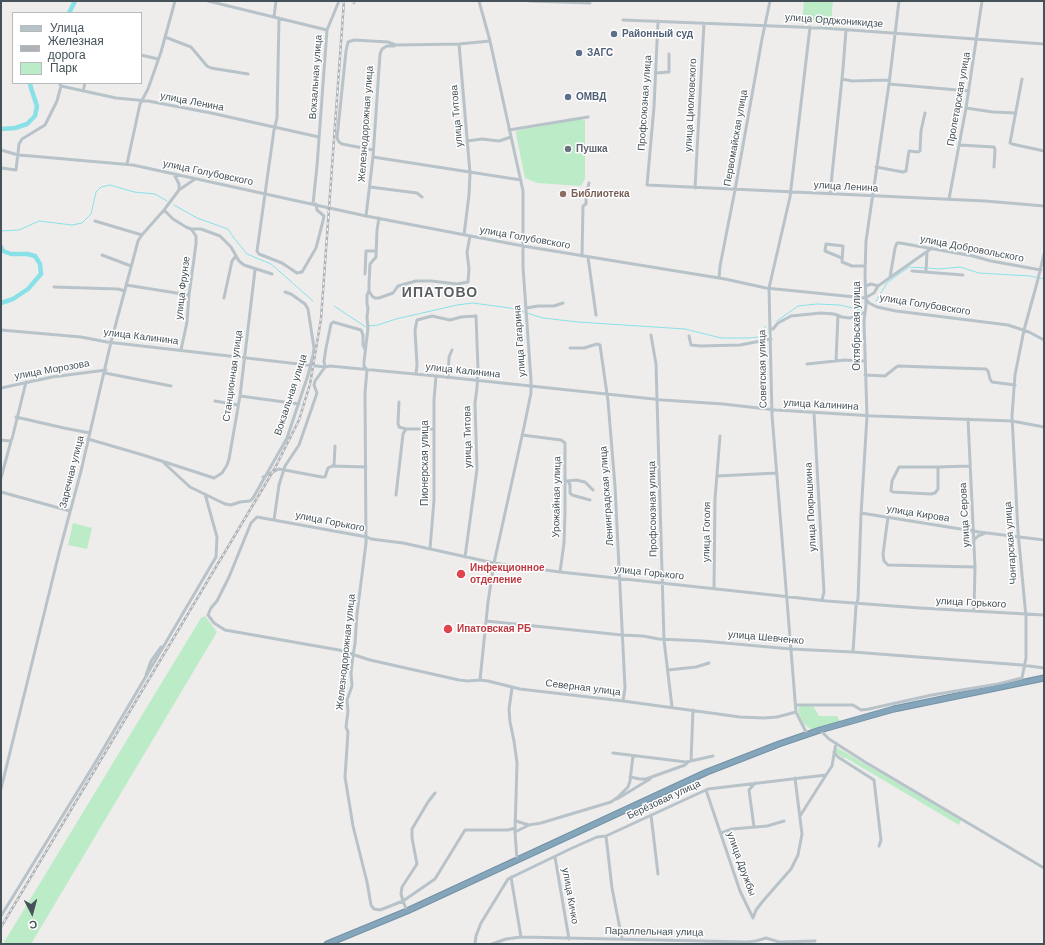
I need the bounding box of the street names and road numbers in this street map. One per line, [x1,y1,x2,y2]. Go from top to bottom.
street label: улица Орджоникидзе [784,12,884,30]
street label: Вокзальная улица [307,34,325,120]
street label: Пролетарская улица [945,51,973,147]
street label: Профсоюзная улица [636,55,654,151]
street label: улица Циолковского [683,58,699,152]
street label: Железнодорожная улица [356,65,376,183]
street label: улица Титова [448,84,466,148]
street label: Первомайская улица [722,89,750,187]
street label: улица Ленина [159,90,225,114]
street label: улица Голубовского [162,158,254,188]
street label: улица Ленина [813,179,879,195]
street label: улица Голубовского [479,224,571,252]
street label: улица Добровольского [919,233,1025,265]
street label: улица Фрунзе [173,256,193,320]
street label: Октябрьская улица [851,281,863,371]
street label: улица Голубовского [879,292,971,318]
street label: улица Гагарина [512,305,528,377]
street label: улица Калинина [103,326,179,348]
street label: Станционная улица [221,330,245,422]
street label: Советская улица [756,330,770,408]
street label: Вокзальная улица [272,353,310,437]
street label: улица Морозова [13,357,91,383]
street label: улица Калинина [425,361,501,381]
street label: улица Калинина [783,397,859,413]
street label: улица Титова [461,406,475,468]
street label: Пионерская улица [419,420,431,506]
street label: Заречная улица [57,434,87,510]
street label: Ленинградская улица [598,446,616,546]
street label: Урожайная улица [550,456,564,538]
street label: Профсоюзная улица [646,461,660,557]
street label: улица Покрышкина [803,462,819,552]
street label: улица Серова [957,482,973,548]
street label: Чонгарская улица [1002,501,1020,585]
street label: улица Гоголя [700,502,714,562]
street label: улица Кирова [886,503,950,525]
street label: улица Горького [294,509,366,535]
street label: улица Горького [613,563,685,583]
street label: Железнодорожная улица [334,593,358,711]
street label: улица Горького [936,595,1006,611]
street label: улица Шевченко [728,629,804,647]
street label: Северная улица [545,677,621,699]
street label: Берёзовая улица [625,778,703,822]
street label: улица Дружбы [724,830,758,898]
street label: улица Кичко [559,867,581,925]
street label: Параллельная улица [605,925,703,939]

